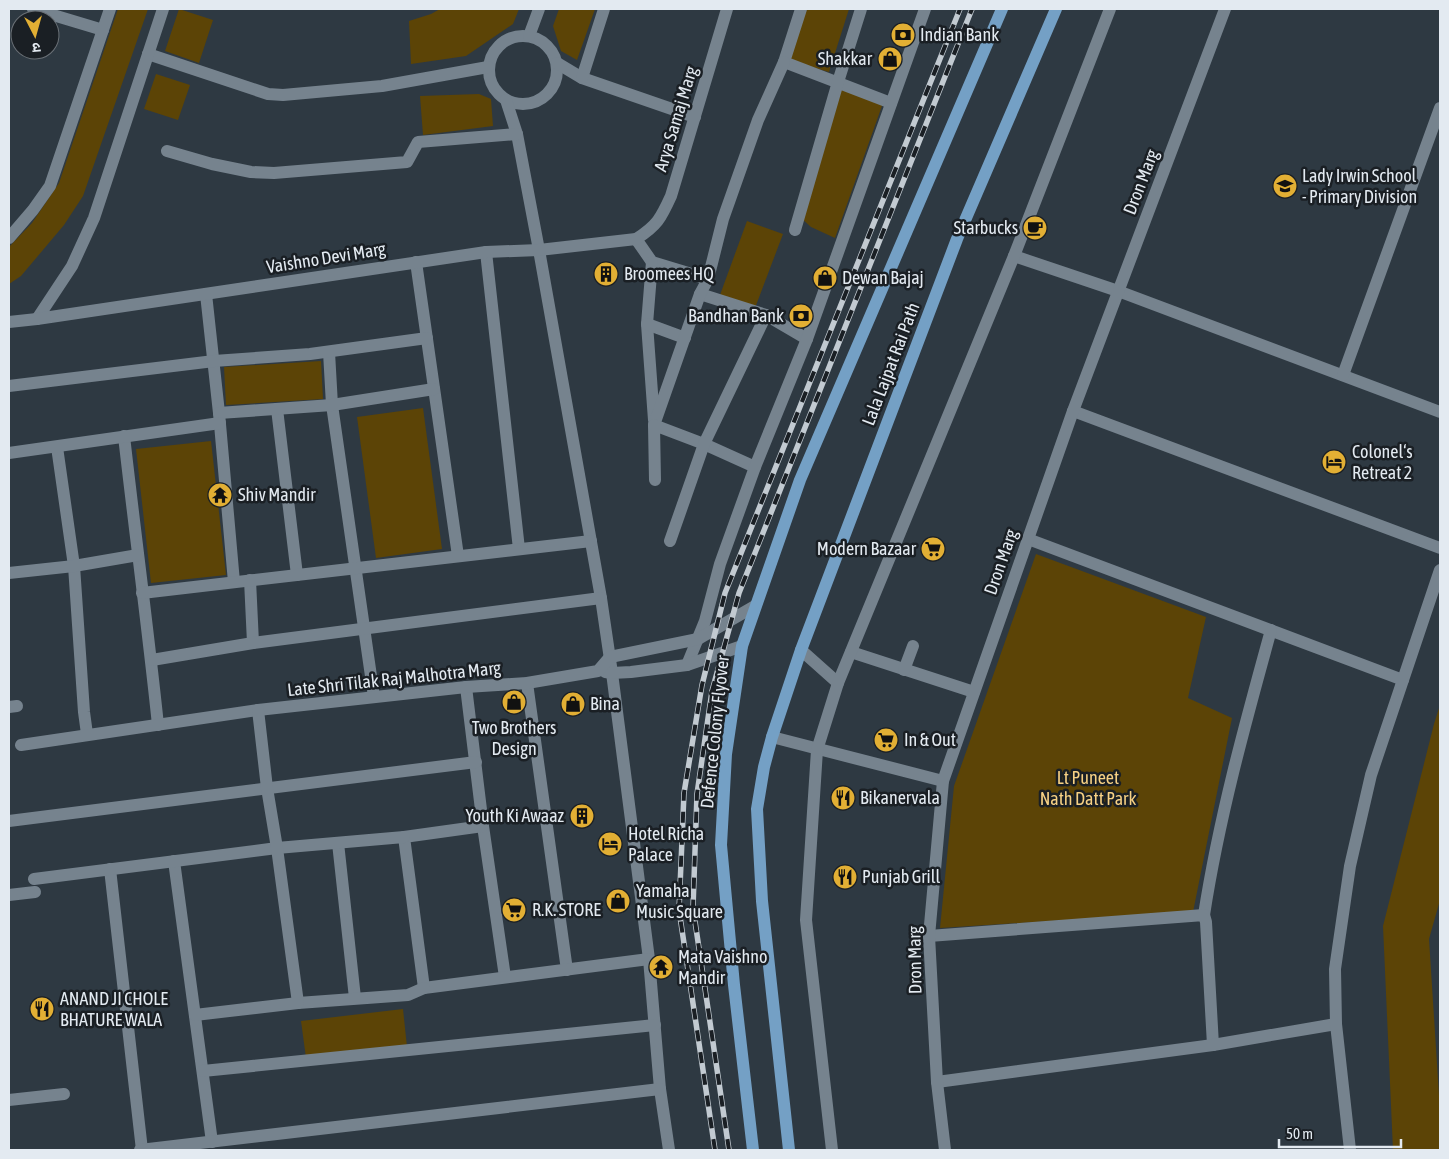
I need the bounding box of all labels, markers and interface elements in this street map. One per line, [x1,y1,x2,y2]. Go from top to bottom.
north arrow [10,10,60,60]
bank icon: Indian Bank [890,22,916,48]
place label: Indian Bank [920,24,999,45]
text: उ [31,40,41,56]
shop icon: Shakkar [877,46,903,72]
place label: Shakkar [818,48,873,69]
street label: Arya Samaj Marg [650,63,702,174]
street label: Dron Marg [1119,146,1163,217]
place label: Lady Irwin School - Primary Division [1302,165,1417,207]
school or university icon: Lady Irwin School - Primary Division [1272,173,1298,199]
cafe icon: Starbucks [1022,215,1048,241]
place label: Starbucks [953,217,1018,238]
street label: Vaishno Devi Marg [265,238,387,277]
building icon: Broomees HQ [593,261,619,287]
place label: Broomees HQ [624,263,714,284]
shop icon: Dewan Bajaj [812,265,838,291]
place label: Dewan Bajaj [842,267,924,288]
street label: Lala Lajpat Rai Path [857,300,924,428]
bank icon: Bandhan Bank [788,303,814,329]
place label: Bandhan Bank [688,305,784,326]
place label: Colonel‘s Retreat 2 [1352,441,1413,483]
hotel icon: Colonel‘s Retreat 2 [1321,449,1347,475]
temple icon: Shiv Mandir [207,482,233,508]
place label: Shiv Mandir [238,484,316,505]
street label: Dron Marg [980,526,1022,597]
supermarket icon: Modern Bazaar [920,536,946,562]
place label: Modern Bazaar [817,538,917,559]
street label: Defence Colony Flyover [696,654,733,809]
street label: Late Shri Tilak Raj Malhotra Marg [286,657,502,700]
shop icon: Two Brothers Design [501,689,527,715]
shop icon: Bina [560,691,586,717]
place label: Bina [590,693,620,714]
place label: Two Brothers Design [472,717,556,759]
supermarket icon: In & Out [873,727,899,753]
place label: In & Out [904,729,956,750]
park label: Lt Puneet Nath Datt Park [1040,767,1136,809]
restaurant icon: Bikanervala [830,785,856,811]
place label: Bikanervala [860,787,940,808]
building icon: Youth Ki Awaaz [569,803,595,829]
place label: Youth Ki Awaaz [466,805,565,826]
place label: Hotel Richa Palace [628,823,704,865]
hotel icon: Hotel Richa Palace [597,831,623,857]
restaurant icon: Punjab Grill [832,864,858,890]
place label: Punjab Grill [862,866,941,887]
place label: Yamaha Music Square [636,880,723,922]
shop icon: Yamaha Music Square [605,888,631,914]
supermarket icon: R.K. STORE [501,897,527,923]
place label: R.K. STORE [532,899,601,920]
street label: Dron Marg [903,926,926,994]
place label: Mata Vaishno Mandir [678,946,768,988]
temple icon: Mata Vaishno Mandir [648,954,674,980]
place label: ANAND JI CHOLE BHATURE WALA [60,988,168,1030]
restaurant icon: ANAND JI CHOLE BHATURE WALA [29,996,55,1022]
scale bar [1279,1116,1402,1148]
text: 50 m [1286,1125,1313,1142]

